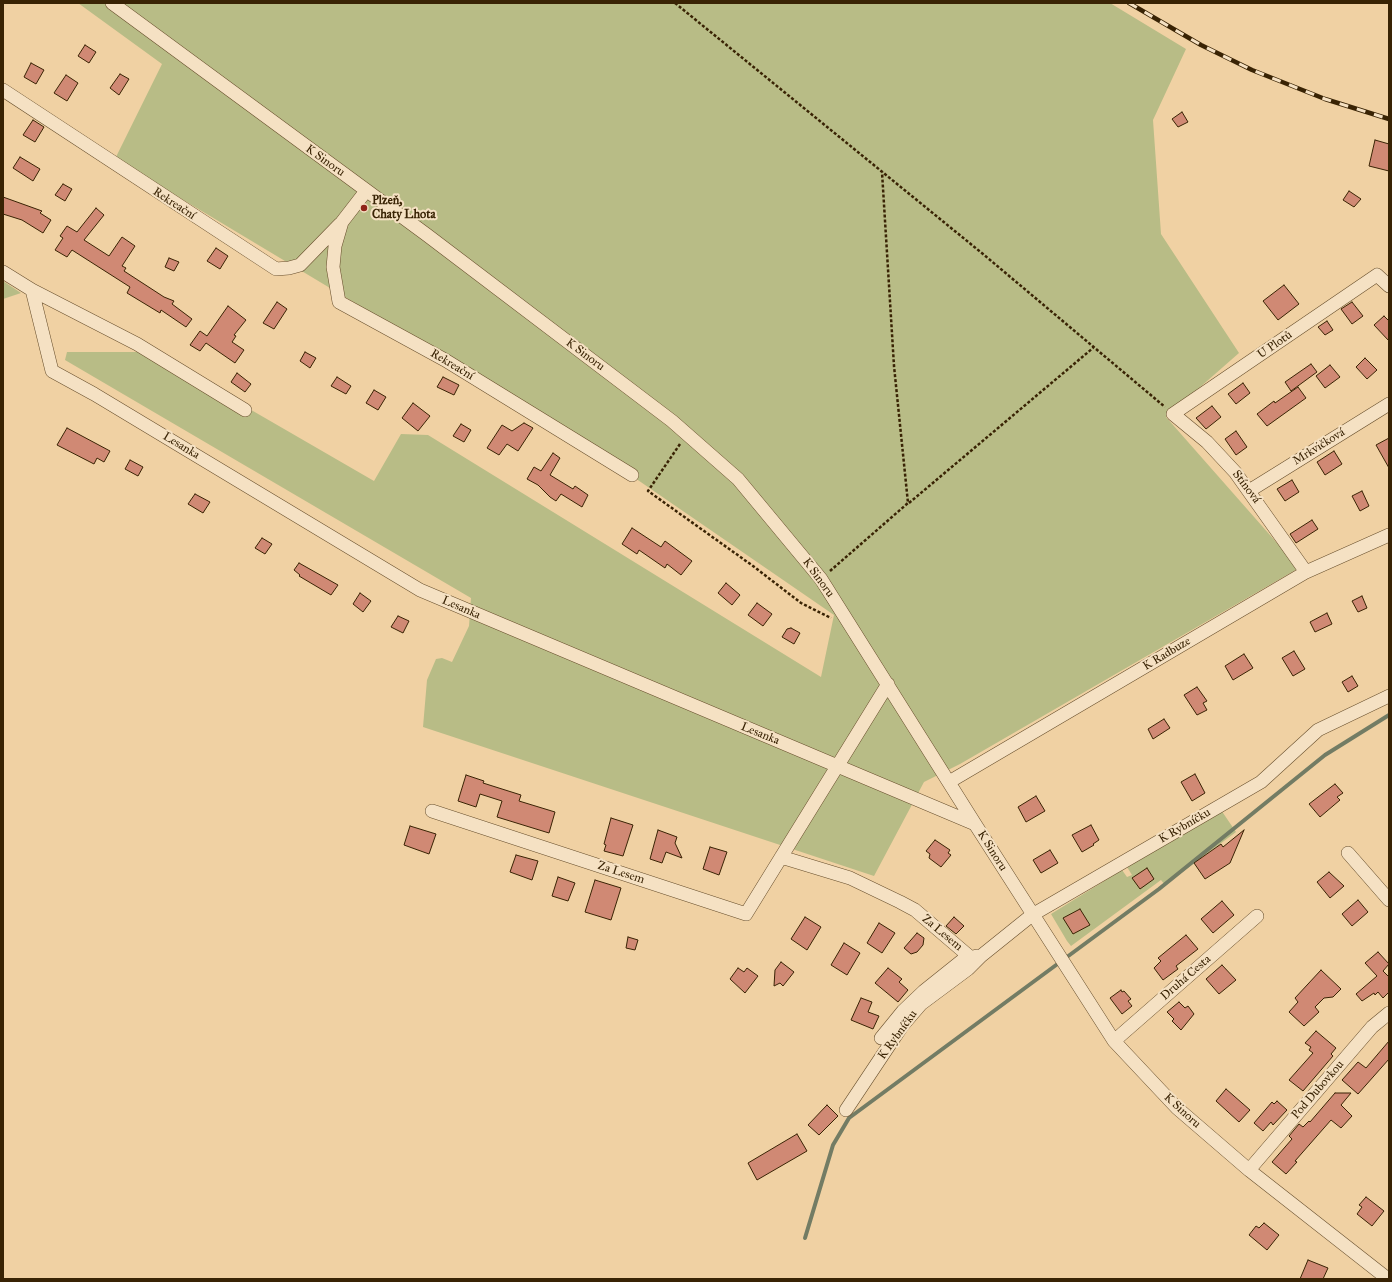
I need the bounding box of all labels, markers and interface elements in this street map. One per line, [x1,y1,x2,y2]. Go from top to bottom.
street label: K Sinoru [303,142,347,180]
street label: Rekreační [150,185,198,223]
place label: Plzeň, Chaty Lhota [372,194,435,222]
marker: Plzeň, Chaty Lhota [359,203,369,213]
street label: U Plotů [1255,328,1295,362]
street label: K Sinoru [563,336,607,374]
street label: Rekreační [428,346,476,384]
street label: Mrkvičková [1290,425,1348,469]
street label: Lesanka [160,429,202,463]
street label: Stínová [1229,468,1263,506]
street label: K Sinoru [799,556,837,600]
street label: Lesanka [440,593,482,623]
street label: K Radbuze [1140,634,1194,674]
street label: Lesanka [739,720,781,748]
street label: K Rybníčku [1157,805,1213,847]
street label: K Sinoru [974,828,1010,874]
street label: Za Lesem [596,859,646,887]
street label: Za Lesem [919,912,965,954]
street label: Druhá Cesta [1158,952,1214,1004]
street label: K Rybníčku [875,1008,921,1062]
street label: Pod Dubovkou [1289,1058,1347,1122]
street label: K Sinoru [1161,1090,1203,1132]

